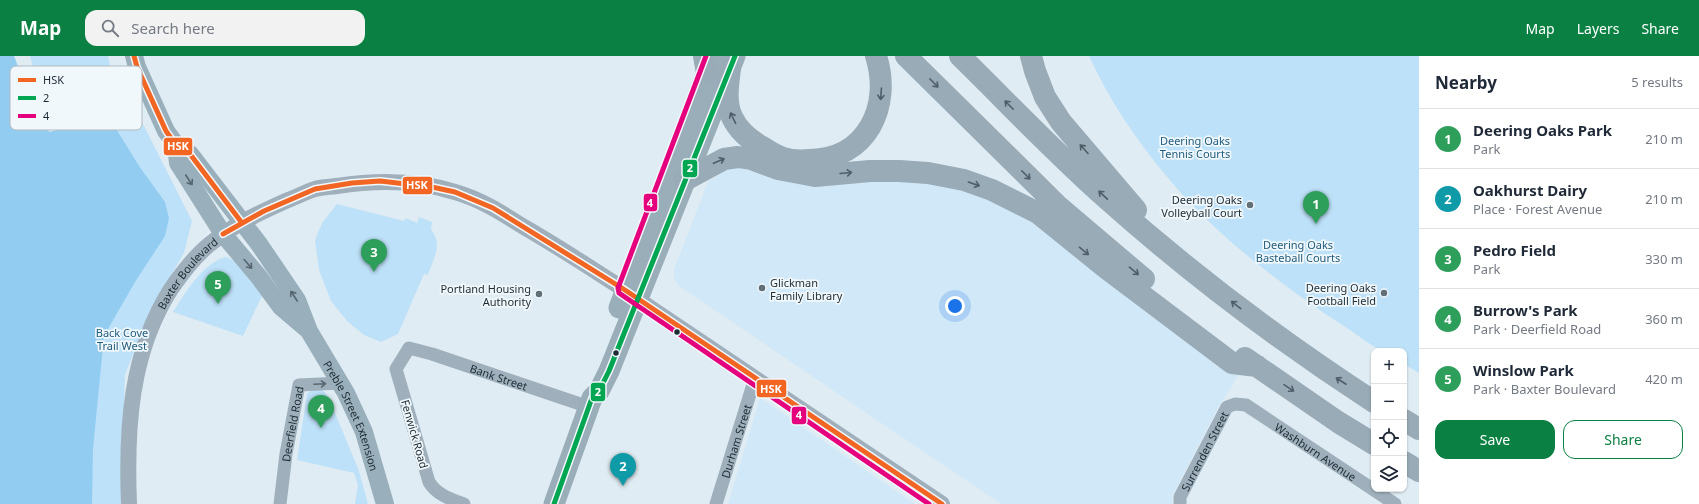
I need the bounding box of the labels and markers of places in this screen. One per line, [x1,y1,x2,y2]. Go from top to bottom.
pin: 1 [1303,191,1329,224]
place label: Deering Oaks Volleyball Court [1161,192,1242,220]
marker: Deering Oaks Volleyball Court [1245,200,1255,210]
pin: 3 [361,239,387,272]
pin: 5 [205,271,231,304]
place label: Glickman Family Library [770,275,843,303]
place label: Deering Oaks Football Field [1306,280,1376,308]
place label: Portland Housing Authority [440,281,531,309]
marker: Glickman Family Library [757,283,767,293]
marker: Deering Oaks Football Field [1379,288,1389,298]
marker: Portland Housing Authority [534,289,544,299]
unlabelled marker [672,327,682,337]
unlabelled marker [611,348,621,358]
pin: 4 [308,395,334,428]
pin: 2 [610,453,636,486]

